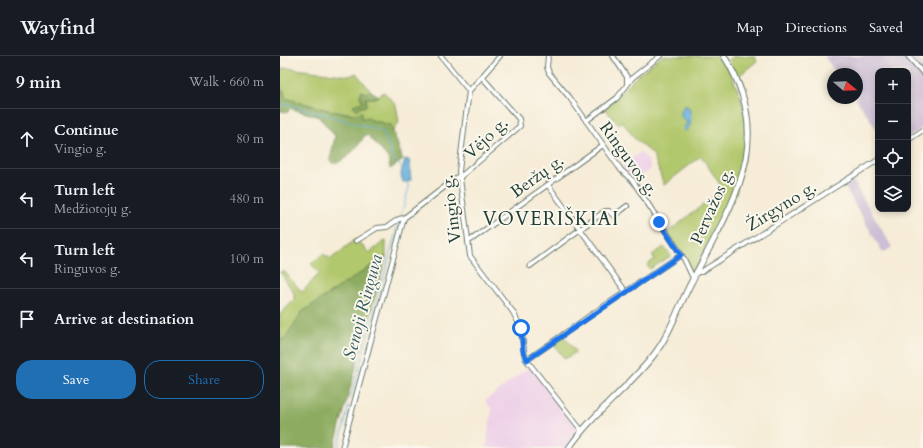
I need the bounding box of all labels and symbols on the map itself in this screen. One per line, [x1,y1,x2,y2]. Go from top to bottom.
north arrow [827,68,863,104]
street label: Vėjo g. [459,112,513,164]
street label: Ringuvos g. [594,117,664,201]
street label: Beržų g. [506,149,568,203]
street label: Pervažos g. [685,164,739,248]
street label: Vingio g. [435,173,467,245]
street label: Žirgyno g. [741,175,821,237]
district label: VOVERIŠKIAI [483,206,619,232]
route end [650,213,668,231]
water label: Senoji Ringuva [337,252,389,362]
route start [512,319,530,337]

